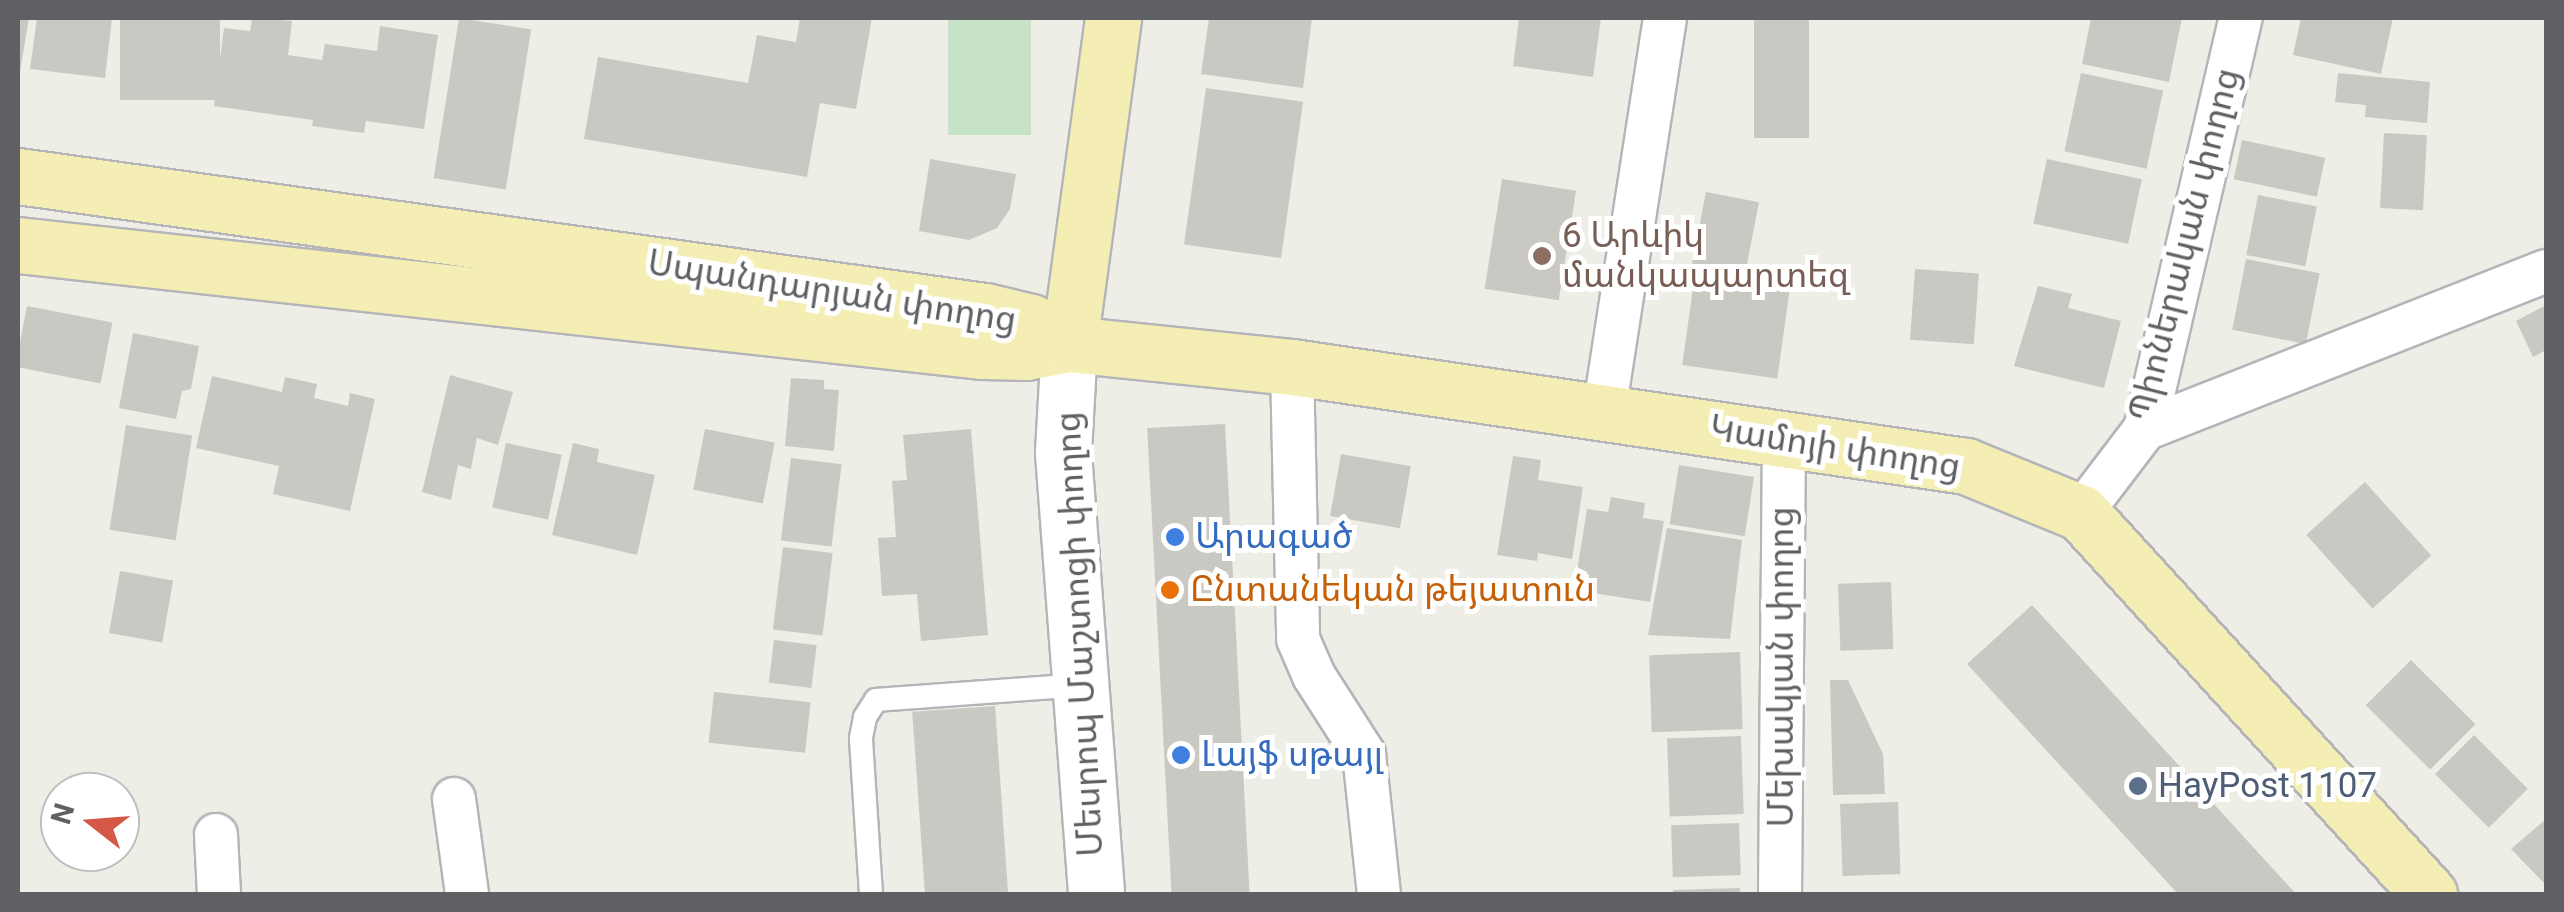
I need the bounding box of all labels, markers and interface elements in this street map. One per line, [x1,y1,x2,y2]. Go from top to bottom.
street label: Պիոներական փողոց [2121,64,2249,426]
place label: 6 Արևիկ մանկապարտեզ [1562,215,1849,297]
street label: Սպանդարյան փողոց [645,242,1019,342]
marker: 6 Արևիկ մանկապարտեզ [1531,245,1553,267]
street label: Կամոյի փողոց [1707,407,1963,489]
street label: Մեսրոպ Մաշտոցի փողոց [1047,410,1113,858]
street label: Մեխակյան փողոց [1761,507,1803,827]
place label: Արագած [1195,516,1352,558]
marker: Արագած [1164,526,1186,548]
place label: Ընտանեկան թեյատուն [1190,569,1595,611]
marker: Ընտանեկան թեյատուն [1159,579,1181,601]
place label: Լայֆ սթայլ [1201,734,1383,776]
marker: Լայֆ սթայլ [1170,744,1192,766]
place label: HayPost 1107 [2158,765,2377,807]
north arrow [40,772,140,872]
marker: HayPost 1107 [2127,775,2149,797]
text: N [44,799,81,828]

